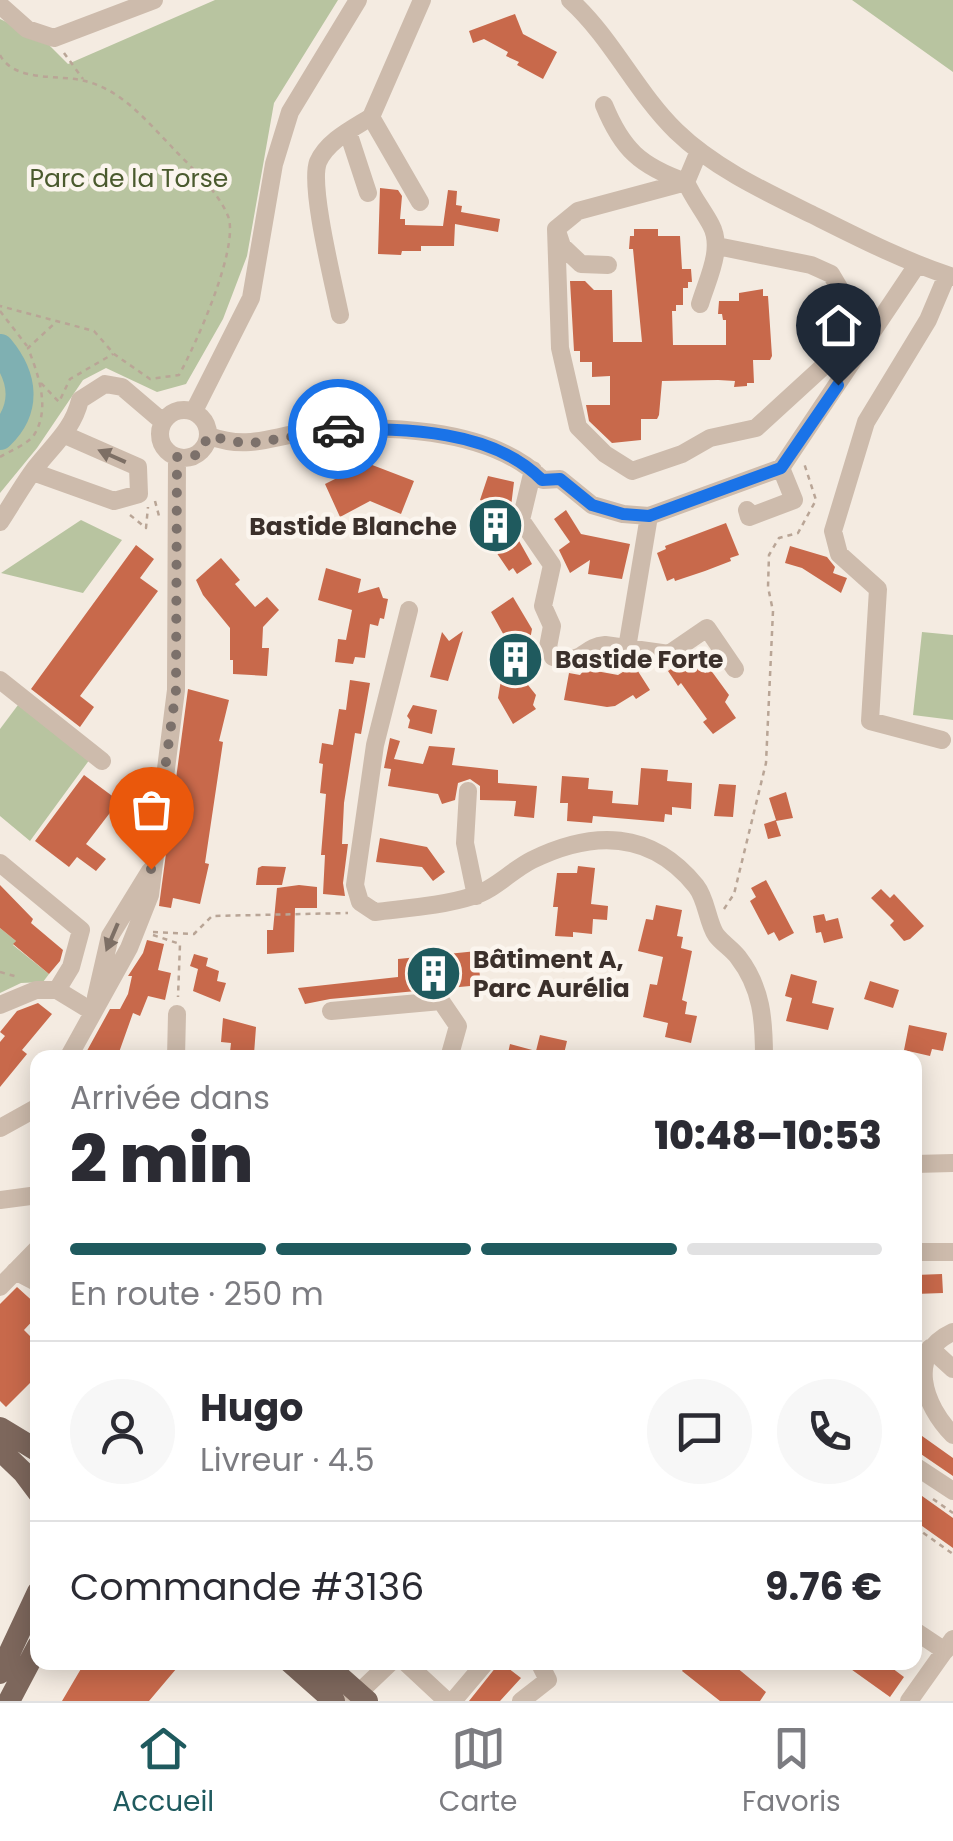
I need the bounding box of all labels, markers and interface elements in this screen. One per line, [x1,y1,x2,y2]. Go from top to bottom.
park label: Parc de la Torse [30,161,228,196]
pin [796,283,881,386]
icon: home [811,298,866,353]
courier [288,379,388,479]
icon: car [311,402,366,457]
one-way arrow [97,447,126,464]
building icon: Bastide Blanche [466,496,526,556]
place label: Bastide Blanche [249,509,457,544]
building icon: Bastide Forte [486,629,546,689]
place label: Bastide Forte [555,642,723,677]
pin [109,767,194,870]
icon: bag [124,782,179,837]
one-way arrow [104,922,120,952]
place label: Bâtiment A, Parc Aurélia [473,942,630,1006]
building icon: Bâtiment A, Parc Aurélia [404,943,464,1003]
text: Arrivée dans [70,1075,270,1120]
text: 10:48–10:53 [654,1109,882,1162]
text: 2 min [70,1114,253,1205]
text: En route · 250 m [70,1271,324,1316]
button: person [70,1379,175,1484]
button: chat [647,1379,752,1484]
button: phone [777,1379,882,1484]
text: Hugo [200,1381,303,1434]
text: Livreur · 4.5 [200,1437,375,1482]
text: Commande #3136 [70,1560,424,1613]
text: 9.76 € [765,1560,882,1613]
tab: Accueil [112,1721,214,1823]
tab: Carte [439,1721,517,1823]
tab: Favoris [742,1721,841,1823]

